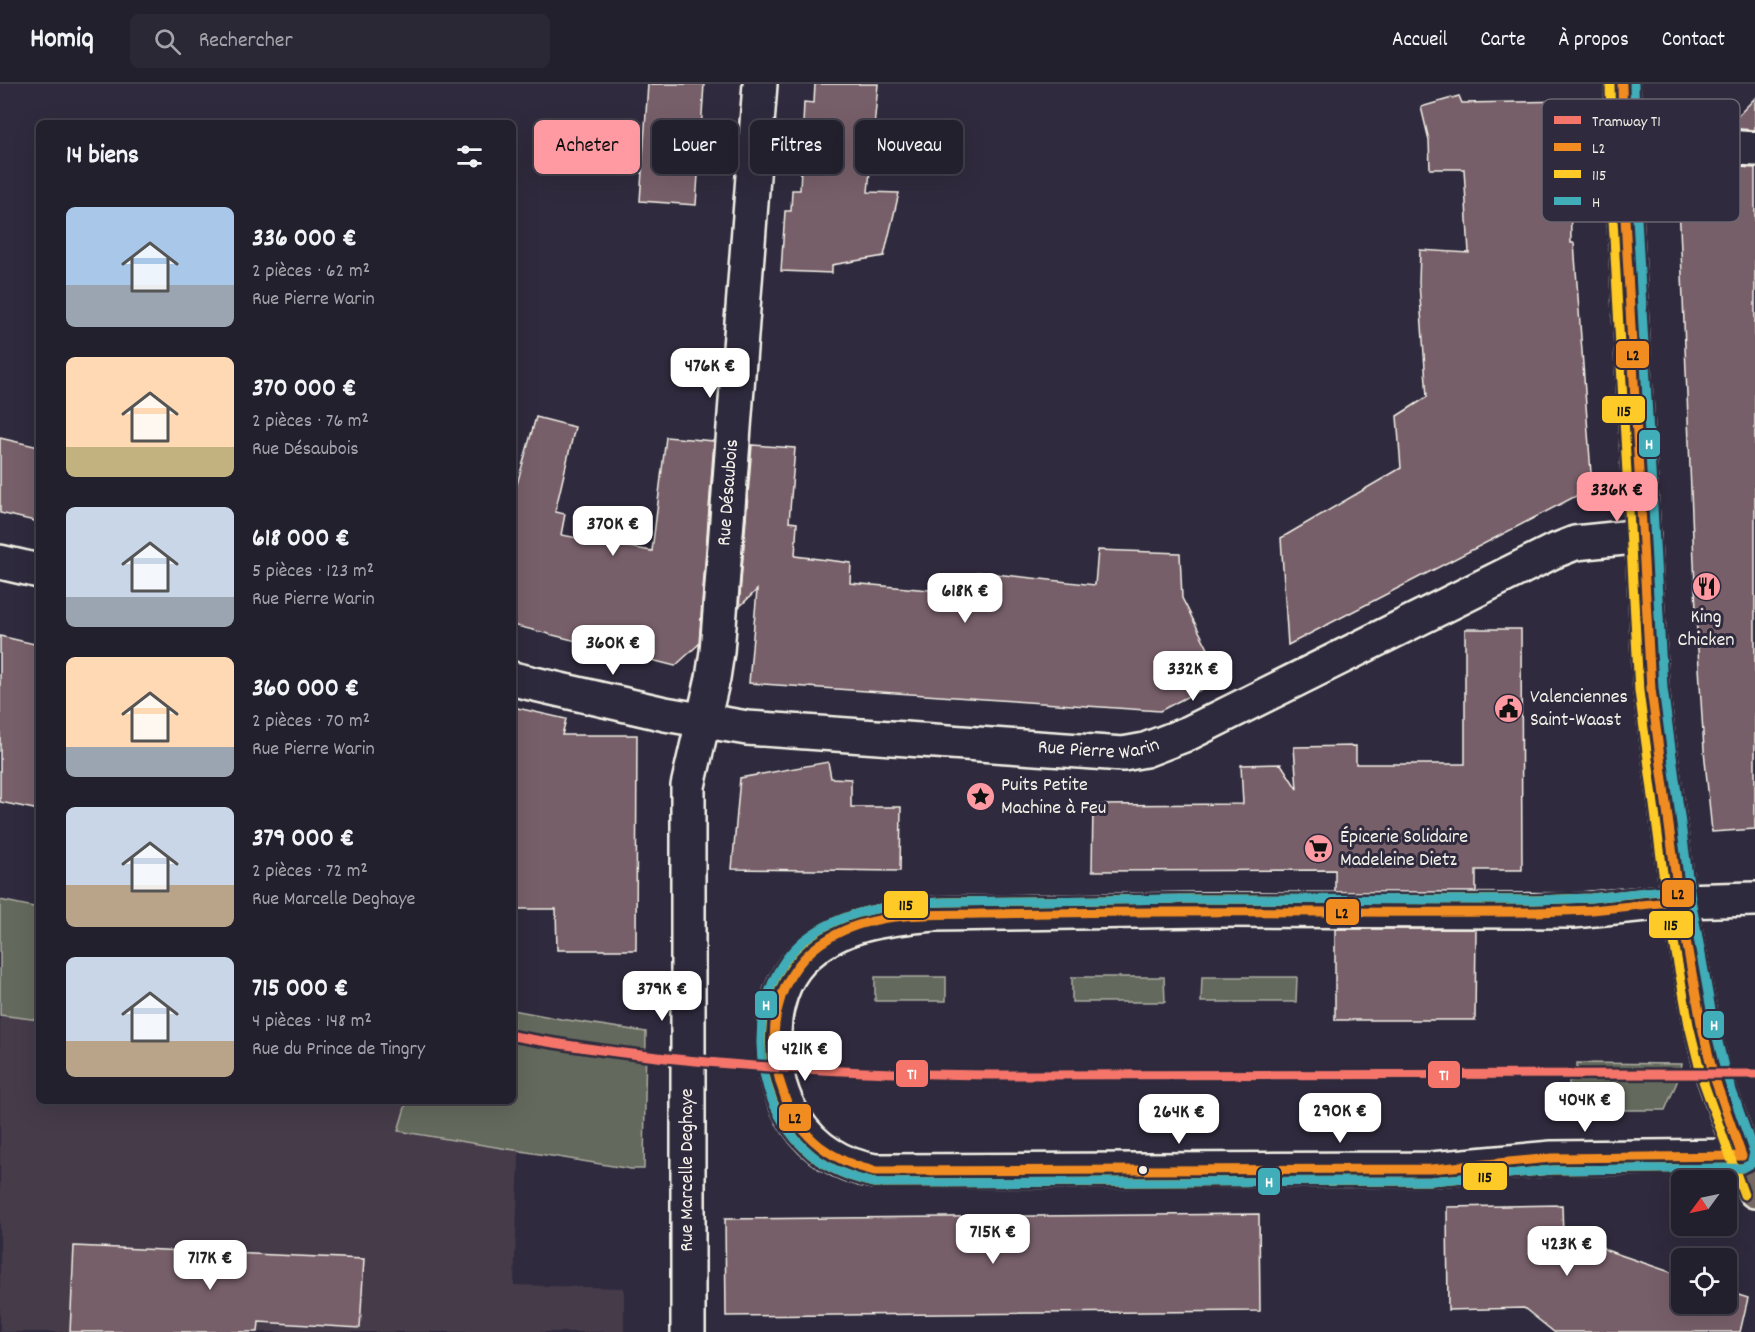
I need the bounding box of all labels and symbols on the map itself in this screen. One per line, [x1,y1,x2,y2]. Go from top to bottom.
legend [1542,99,1740,222]
text: Tramway T1 [1592,111,1661,134]
text: L2 [1592,138,1606,161]
text: 115 [1592,165,1606,188]
text: H [1592,192,1600,215]
line badge: L2 [1615,340,1650,369]
text: L2 [1626,345,1640,368]
pin: 476K € [661,348,759,399]
line badge: 115 [1601,395,1646,424]
text: 115 [1617,401,1631,424]
line badge: H [1638,429,1661,458]
text: H [1645,434,1653,457]
street label: Rue Désaubois [711,438,747,547]
pin: 336K € [1568,472,1666,523]
pin: 370K € [564,506,662,557]
restaurant icon: King Chicken [1690,571,1722,603]
pin: 618K € [916,573,1014,624]
place label: King Chicken [1678,604,1734,655]
pin: 360K € [564,625,662,676]
pin: 332K € [1144,651,1242,702]
place label: Valenciennes Saint-Waast [1530,684,1628,735]
public building icon: Valenciennes Saint-Waast [1493,693,1525,725]
street label: Rue Pierre Warin [1037,732,1164,768]
place label: Puits Petite Machine à Feu [1001,772,1106,823]
place icon: Puits Petite Machine à Feu [964,781,996,813]
place label: Épicerie Solidaire Madeleine Dietz [1340,824,1468,875]
supermarket icon: Épicerie Solidaire Madeleine Dietz [1303,833,1335,865]
line badge: L2 [1661,879,1695,908]
text: L2 [1671,884,1685,907]
line badge: 115 [883,890,929,919]
text: 115 [899,895,913,918]
line badge: L2 [1325,898,1360,926]
text: L2 [1335,903,1349,926]
line badge: 115 [1648,910,1694,939]
text: 115 [1664,915,1678,938]
pin: 379K € [613,971,711,1022]
line badge: H [754,990,778,1019]
text: H [762,995,770,1018]
line badge: H [1702,1010,1725,1039]
text: H [1710,1015,1718,1038]
pin: 421K € [756,1031,854,1082]
line badge: T1 [895,1059,929,1088]
line badge: T1 [1427,1060,1461,1089]
text: T1 [907,1064,917,1087]
text: T1 [1439,1065,1449,1088]
pin: 404K € [1536,1082,1634,1133]
street label: Rue Marcelle Deghaye [674,1088,702,1252]
pin: 290K € [1291,1093,1389,1144]
pin: 264K € [1130,1094,1228,1145]
line badge: L2 [778,1103,812,1132]
text: L2 [788,1108,802,1131]
line badge: 115 [1462,1162,1508,1191]
unlabelled marker [1137,1164,1149,1176]
line badge: H [1257,1167,1281,1196]
text: 115 [1478,1167,1492,1190]
north arrow [1671,1170,1737,1236]
text: H [1265,1172,1273,1195]
pin: 715K € [944,1214,1042,1265]
pin: 423K € [1518,1226,1616,1277]
pin: 717K € [161,1240,259,1291]

